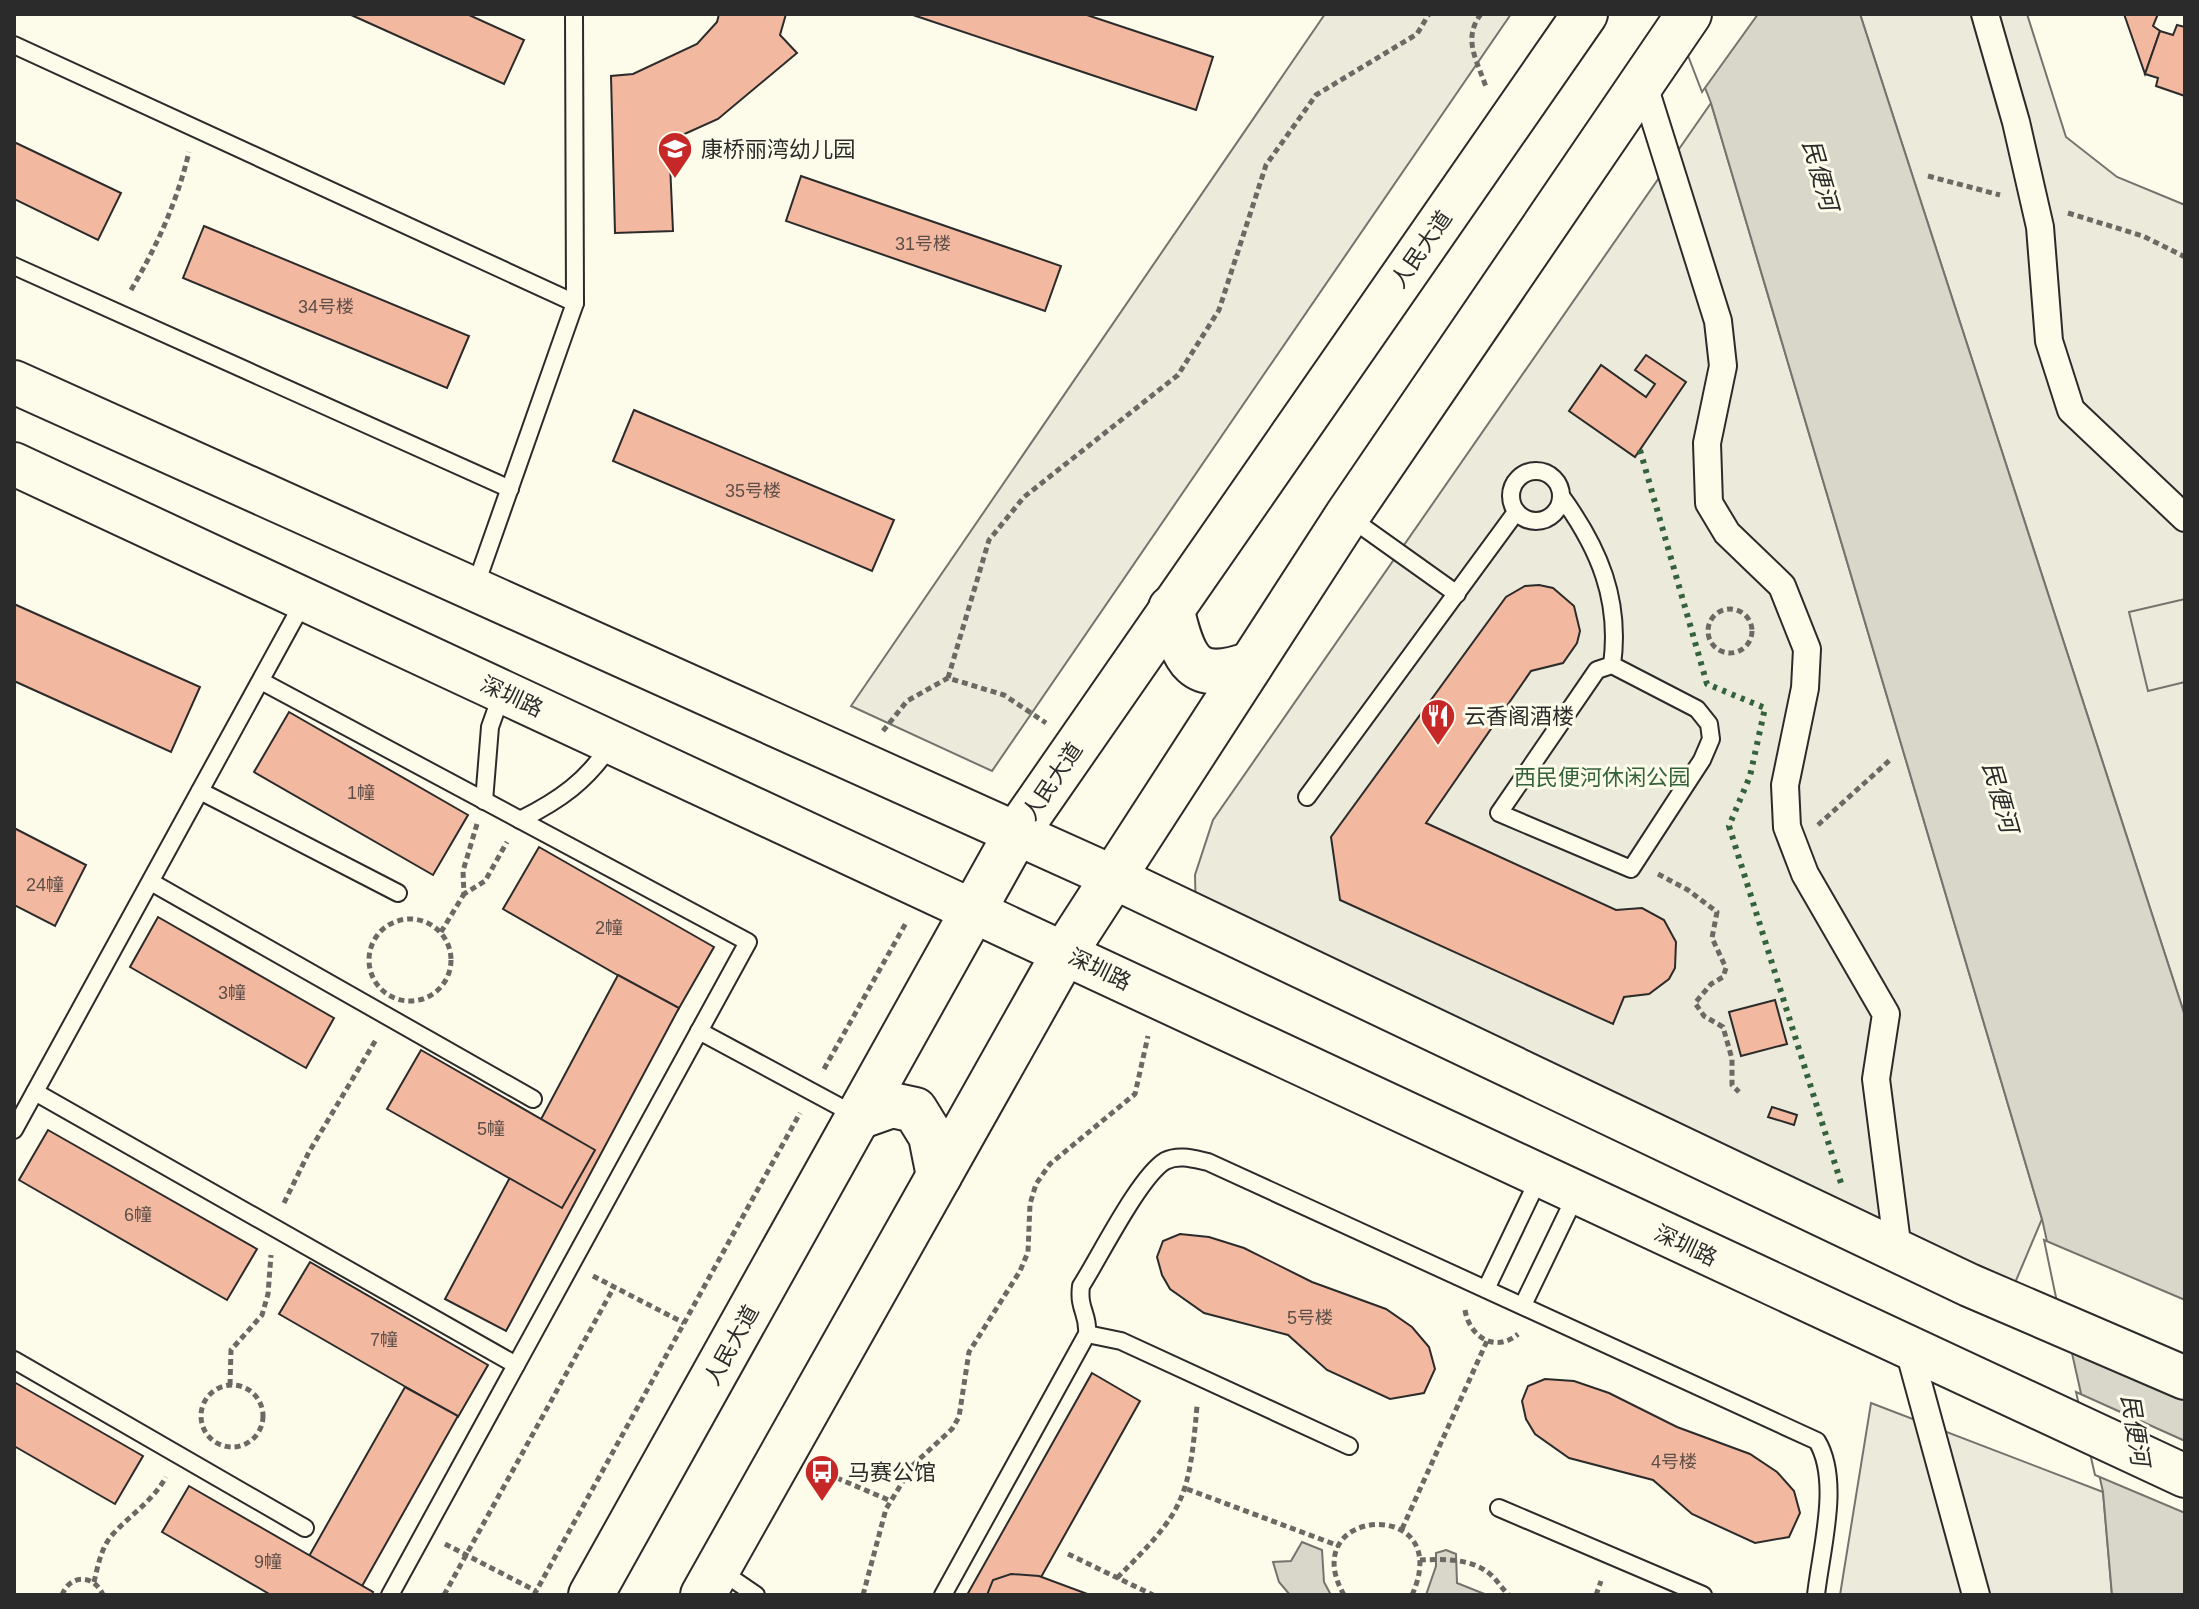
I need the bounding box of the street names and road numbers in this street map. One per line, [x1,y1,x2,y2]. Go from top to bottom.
street label: 人民大道 [1386,206,1457,293]
street label: 深圳路 [477,671,547,722]
street label: 人民大道 [1017,738,1087,825]
street label: 深圳路 [1065,944,1135,995]
street label: 深圳路 [1651,1220,1721,1271]
street label: 人民大道 [699,1301,764,1390]

